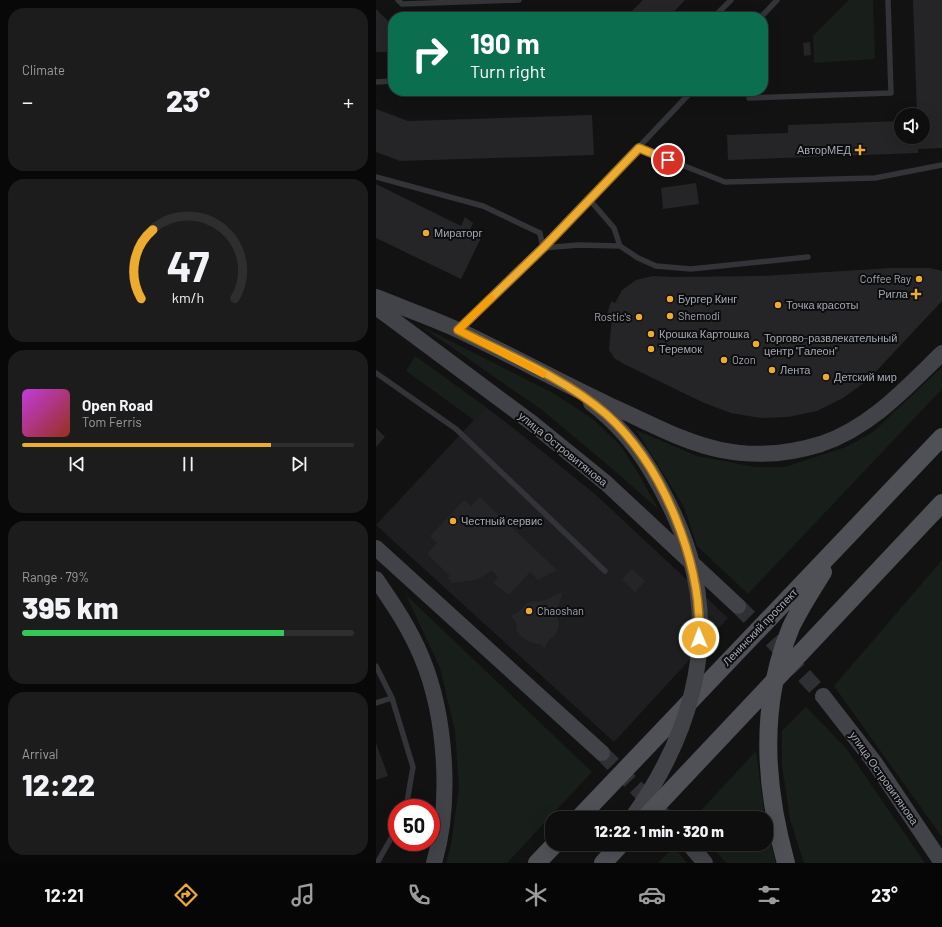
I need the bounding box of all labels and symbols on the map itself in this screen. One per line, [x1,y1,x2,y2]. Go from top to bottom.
pin [651,143,685,177]
place label: АвторМЕД [797,143,852,156]
marker: АвторМЕД [854,144,866,156]
place label: Мираторг [434,226,482,239]
marker: Мираторг [421,228,431,238]
place label: Coffee Ray [860,272,911,285]
marker: Coffee Ray [914,274,924,284]
place label: Ригла [878,287,909,300]
marker: Ригла [911,289,921,299]
place label: Бургер Кинг [678,292,737,305]
marker: Бургер Кинг [665,294,675,304]
place label: Точка красоты [786,298,858,311]
marker: Точка красоты [773,300,783,310]
place label: Shemodi [678,309,720,322]
place label: Rostic's [594,310,631,323]
marker: Shemodi [665,311,675,321]
marker: Rostic's [634,312,644,322]
place label: Крошка Картошка [659,327,750,340]
marker: Крошка Картошка [646,329,656,339]
place label: Торгово-развлекательный центр "Галеон" [764,331,897,357]
marker: Торгово-развлекательный центр "Галеон" [751,339,761,349]
place label: Теремок [659,342,702,355]
marker: Теремок [646,344,656,354]
place label: Ozon [732,353,756,366]
marker: Ozon [719,355,729,365]
place label: Лента [780,363,811,376]
marker: Лента [767,365,777,375]
place label: Детский мир [834,370,897,383]
marker: Детский мир [821,372,831,382]
street label: улица Островитянова [516,409,611,489]
place label: Честный сервис [461,514,543,527]
marker: Честный сервис [448,516,458,526]
street label: Ленинский проспект [719,585,800,668]
place label: Chaoshan [537,604,584,617]
marker: Chaoshan [524,606,534,616]
position arrow [678,617,720,659]
street label: улица Островитянова [847,729,922,828]
speed limit sign: 50 [388,799,440,851]

